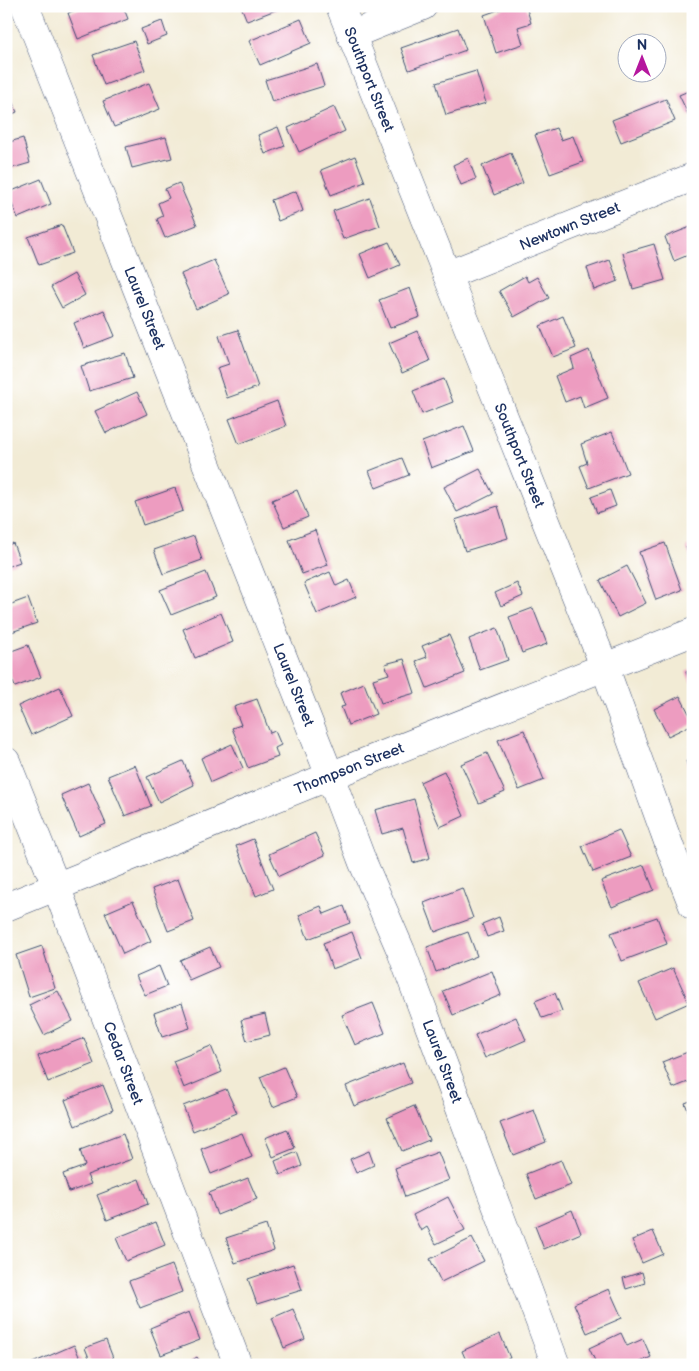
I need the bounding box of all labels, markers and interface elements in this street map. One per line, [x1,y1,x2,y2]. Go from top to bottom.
street label: Southport Street [339,24,398,135]
north arrow [616,32,666,82]
text: N [637,37,647,54]
street label: Newtown Street [517,198,623,255]
street label: Laurel Street [119,264,169,353]
street label: Southport Street [490,401,549,511]
street label: Laurel Street [268,641,318,729]
street label: Thompson Street [292,739,407,799]
street label: Laurel Street [418,1017,466,1106]
street label: Cedar Street [98,1019,147,1108]

